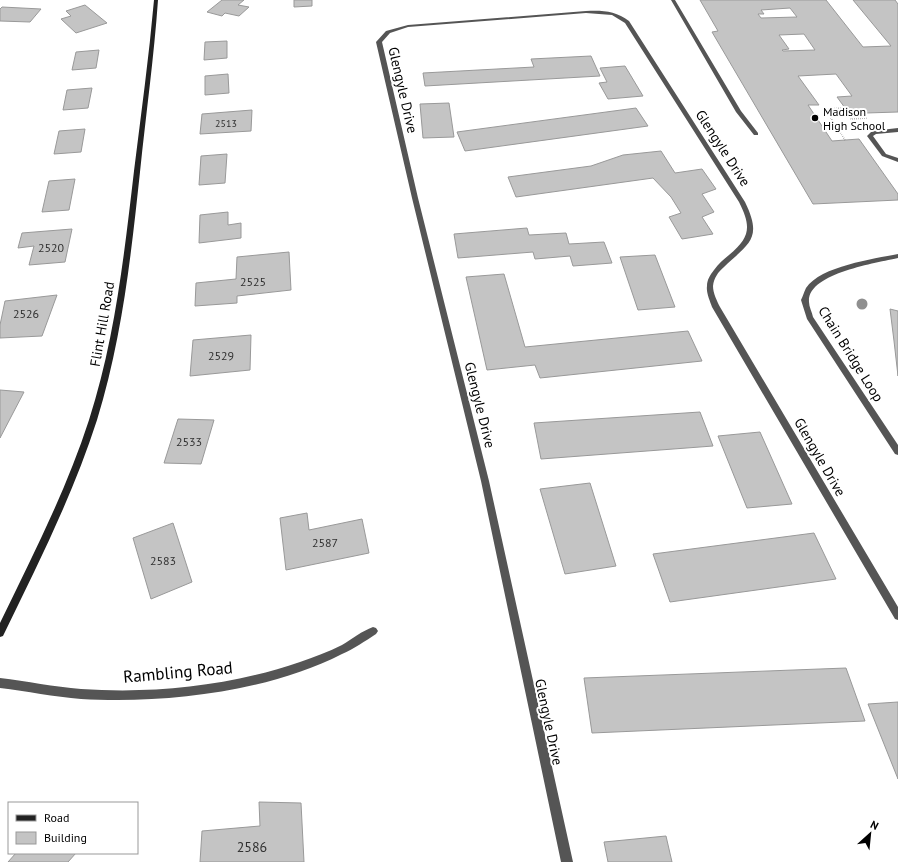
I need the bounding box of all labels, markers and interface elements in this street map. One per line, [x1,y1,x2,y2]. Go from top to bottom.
street label: Glengyle Drive [384,45,422,135]
place label: Madison High School [823,104,886,133]
street label: Glengyle Drive [692,106,754,190]
marker: Madison High School [810,113,820,123]
house number: 2513 [215,117,237,130]
house number: 2520 [38,240,65,255]
house number: 2525 [240,274,266,289]
street label: Flint Hill Road [86,280,118,368]
street label: Chain Bridge Loop [814,303,888,405]
house number: 2526 [13,306,39,321]
house number: 2529 [208,348,234,363]
street label: Glengyle Drive [461,360,499,450]
street label: Glengyle Drive [790,414,850,500]
house number: 2533 [176,434,202,449]
house number: 2587 [312,535,338,550]
house number: 2583 [150,553,176,568]
street label: Rambling Road [122,656,234,688]
street label: Glengyle Drive [531,677,567,767]
legend [8,802,138,854]
text: Road [44,810,69,825]
north arrow [850,814,890,854]
text: N [868,817,881,833]
text: Building [44,830,87,845]
house number: 2586 [237,838,267,856]

